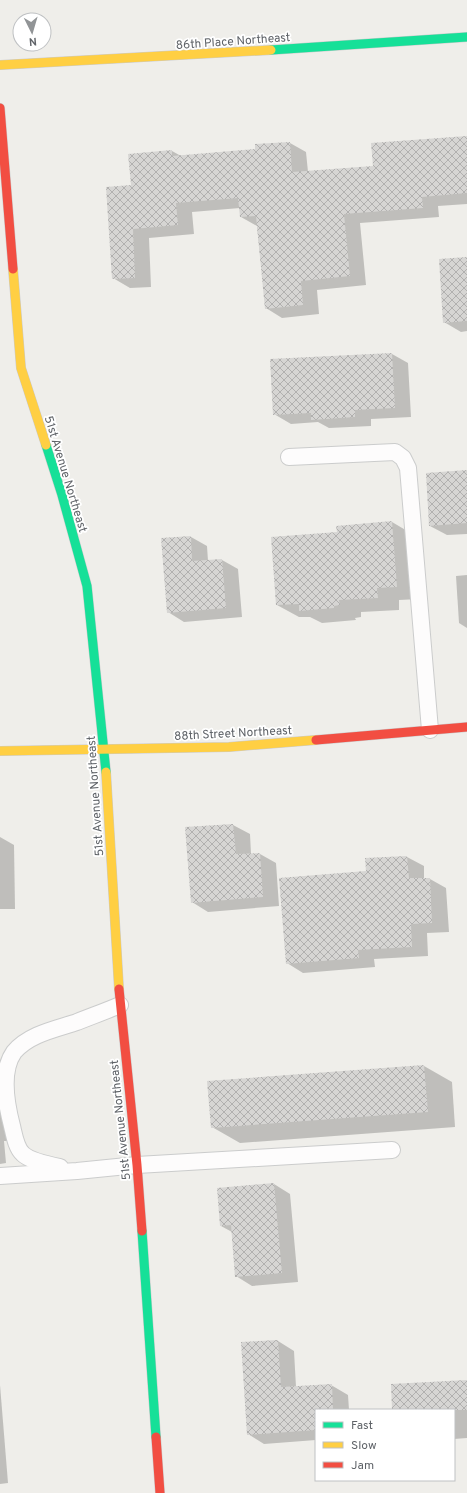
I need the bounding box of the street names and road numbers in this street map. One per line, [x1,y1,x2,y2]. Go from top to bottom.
street label: 86th Place Northeast [175,30,291,54]
street label: 51st Avenue Northeast [40,414,90,534]
street label: 88th Street Northeast [174,723,292,745]
street label: 51st Avenue Northeast [84,735,108,857]
street label: 51st Avenue Northeast [107,1059,135,1181]

